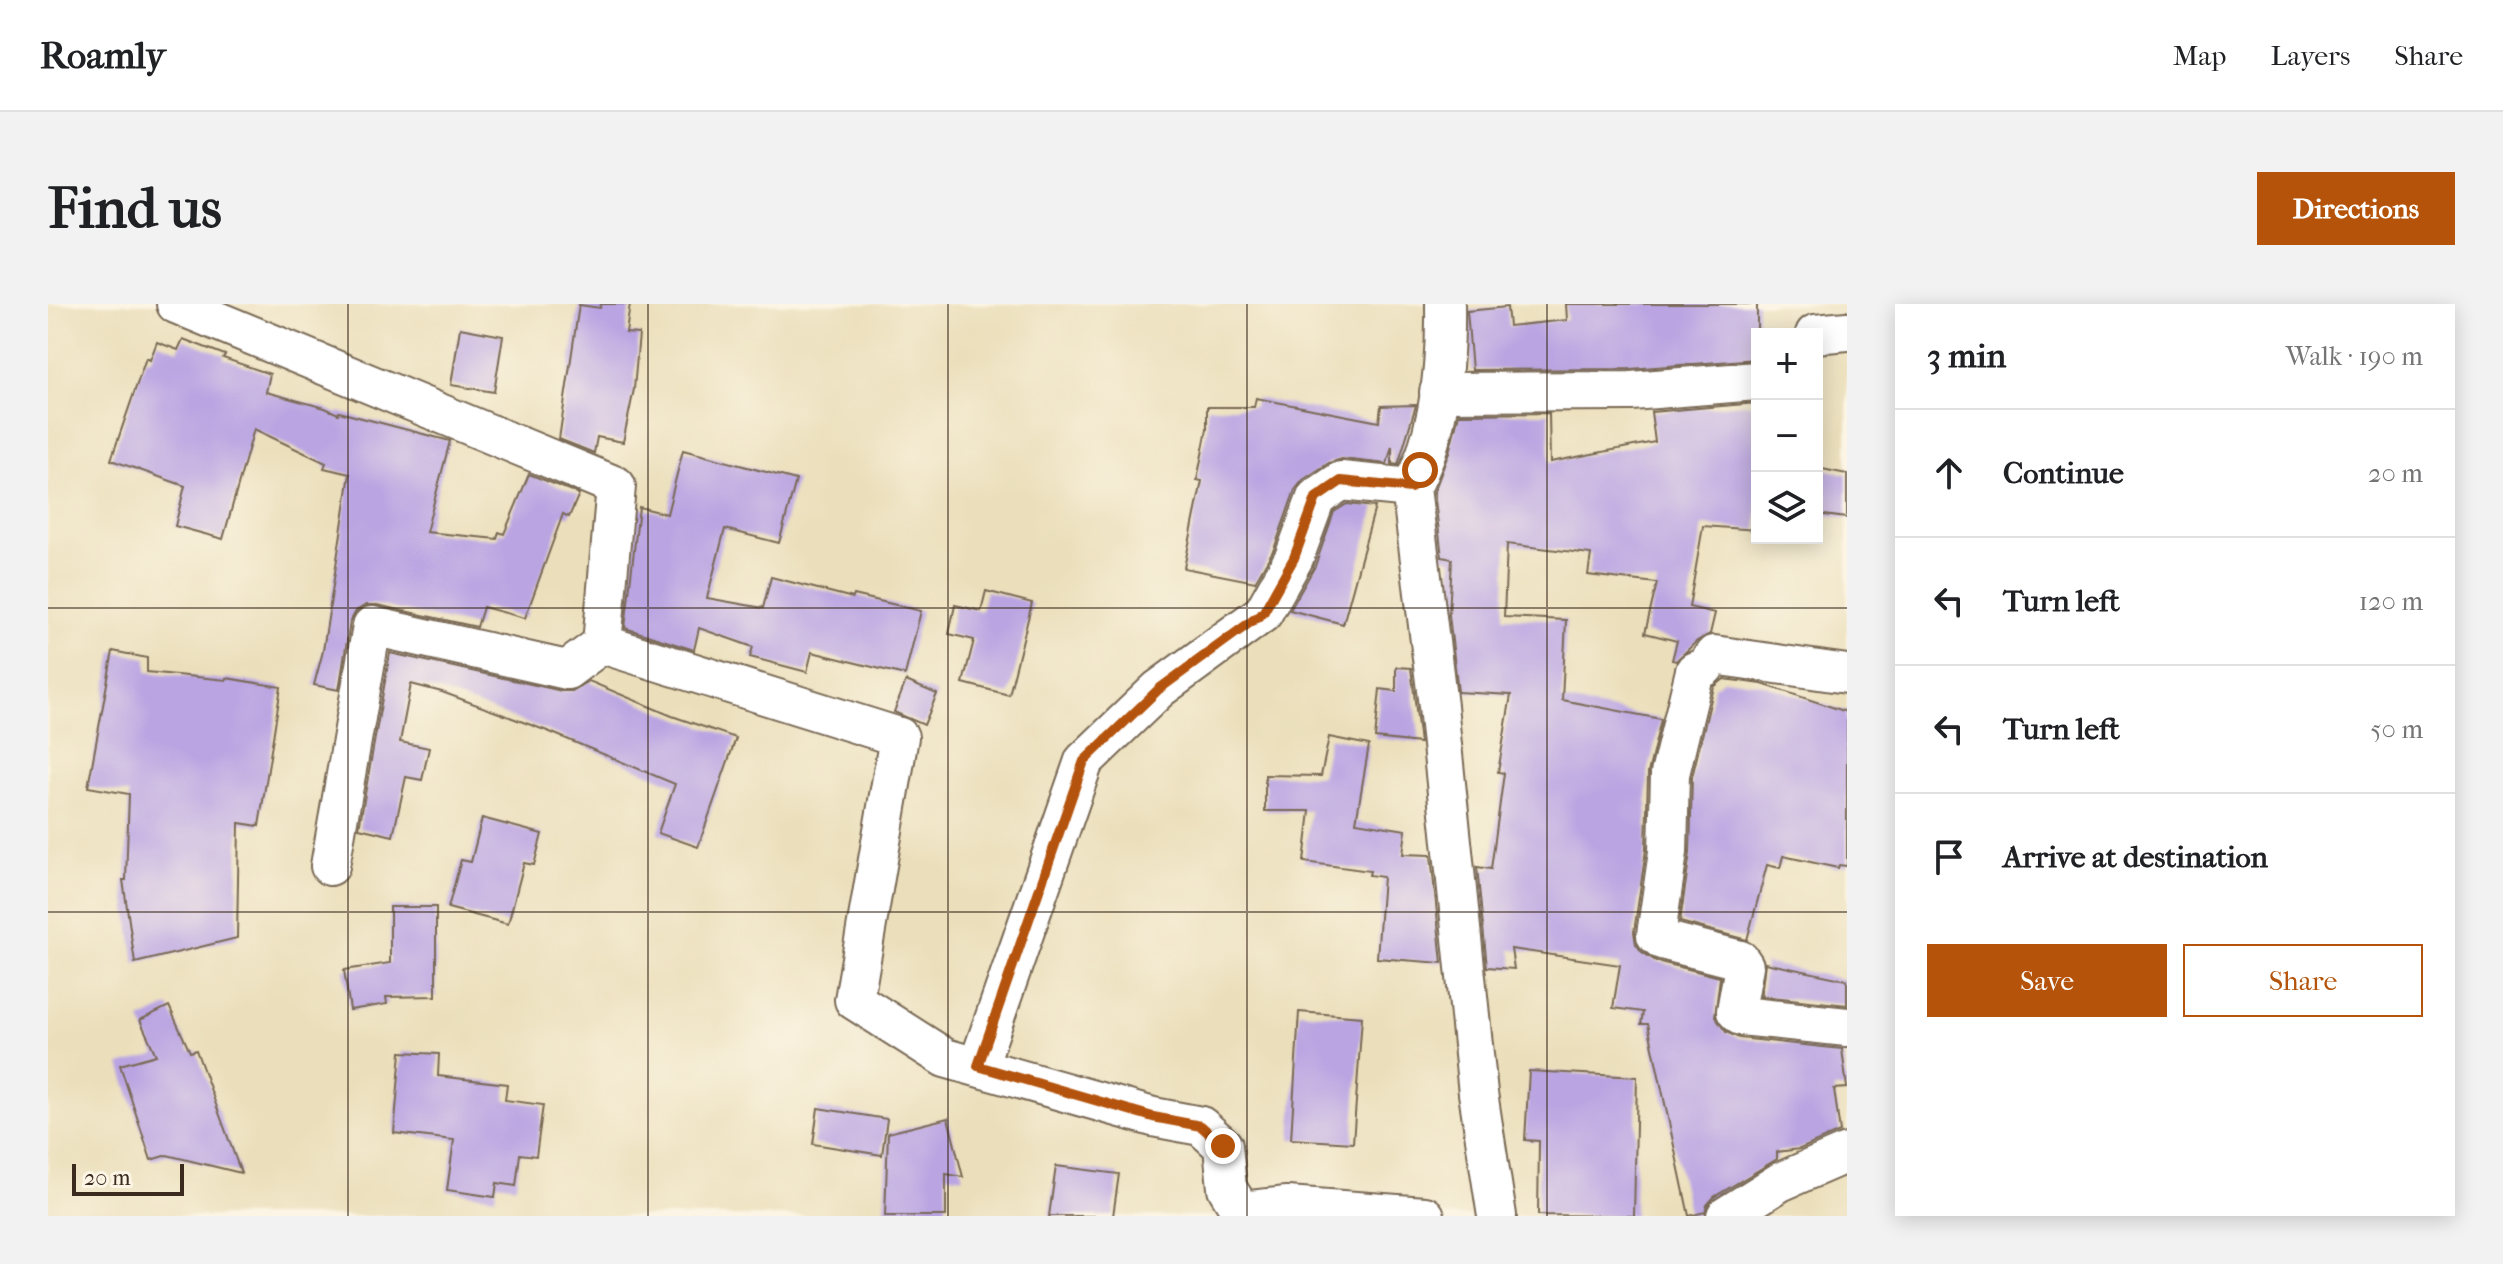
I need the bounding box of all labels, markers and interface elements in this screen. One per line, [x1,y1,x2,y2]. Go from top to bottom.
text: Roamly [40,33,166,78]
text: Map [2173,39,2226,72]
text: Layers [2270,39,2350,72]
text: Share [2394,39,2463,72]
button: Directions [2257,172,2455,245]
text: Find us [48,176,222,241]
map controls [1751,328,1823,544]
button: + [1751,328,1823,400]
text: 3 min [1927,336,2006,376]
text: Walk · 190 m [2286,341,2423,372]
button: − [1751,400,1823,472]
icon: ahead [1927,451,1971,495]
route start [1402,452,1438,488]
text: Continue [2003,456,2124,491]
text: 20 m [2368,458,2423,489]
button: layers [1751,472,1823,544]
icon: left [1927,579,1971,623]
text: Turn left [2003,584,2120,619]
text: 120 m [2359,586,2423,617]
icon: left [1927,707,1971,751]
text: Turn left [2003,712,2120,747]
text: 50 m [2370,714,2423,745]
icon: arrive [1927,835,1971,879]
text: Arrive at destination [2003,840,2268,875]
button: Save [1927,944,2167,1017]
button: Share [2183,944,2423,1017]
route end [1205,1128,1241,1164]
scale bar [72,1160,184,1196]
text: 20 m [84,1165,130,1191]

